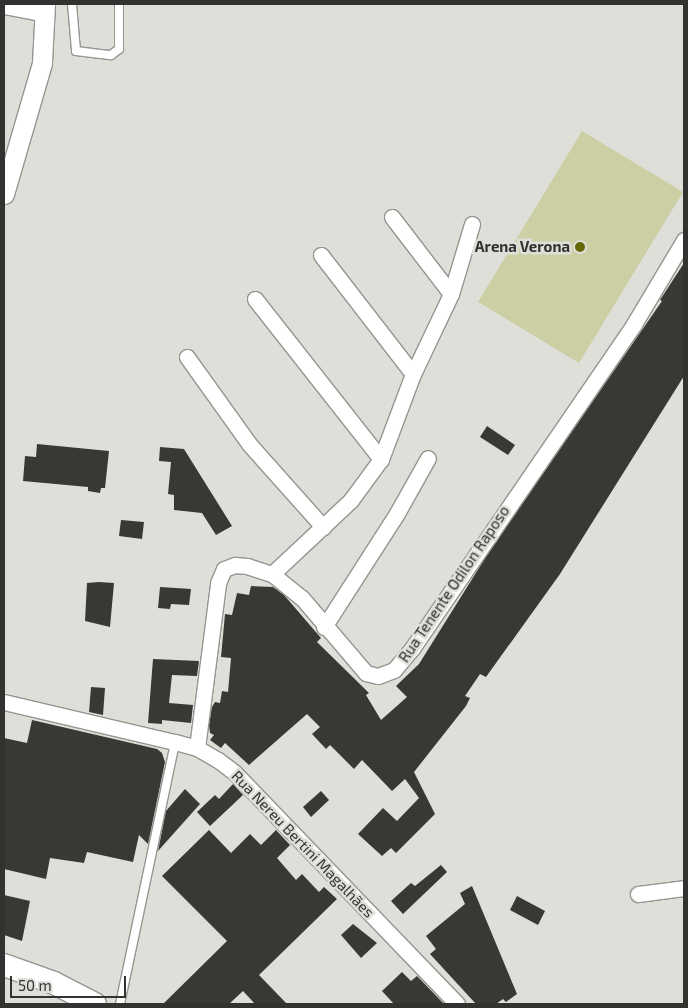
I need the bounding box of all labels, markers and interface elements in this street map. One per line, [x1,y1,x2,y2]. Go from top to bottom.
place label: Arena Verona [474,238,570,256]
marker: Arena Verona [574,241,586,253]
street label: Rua Tenente Odilon Raposo [395,502,513,666]
street label: Rua Nereu Bertini Magalhães [228,767,378,921]
scale bar [12,966,129,998]
text: 50 m [18,976,52,994]

